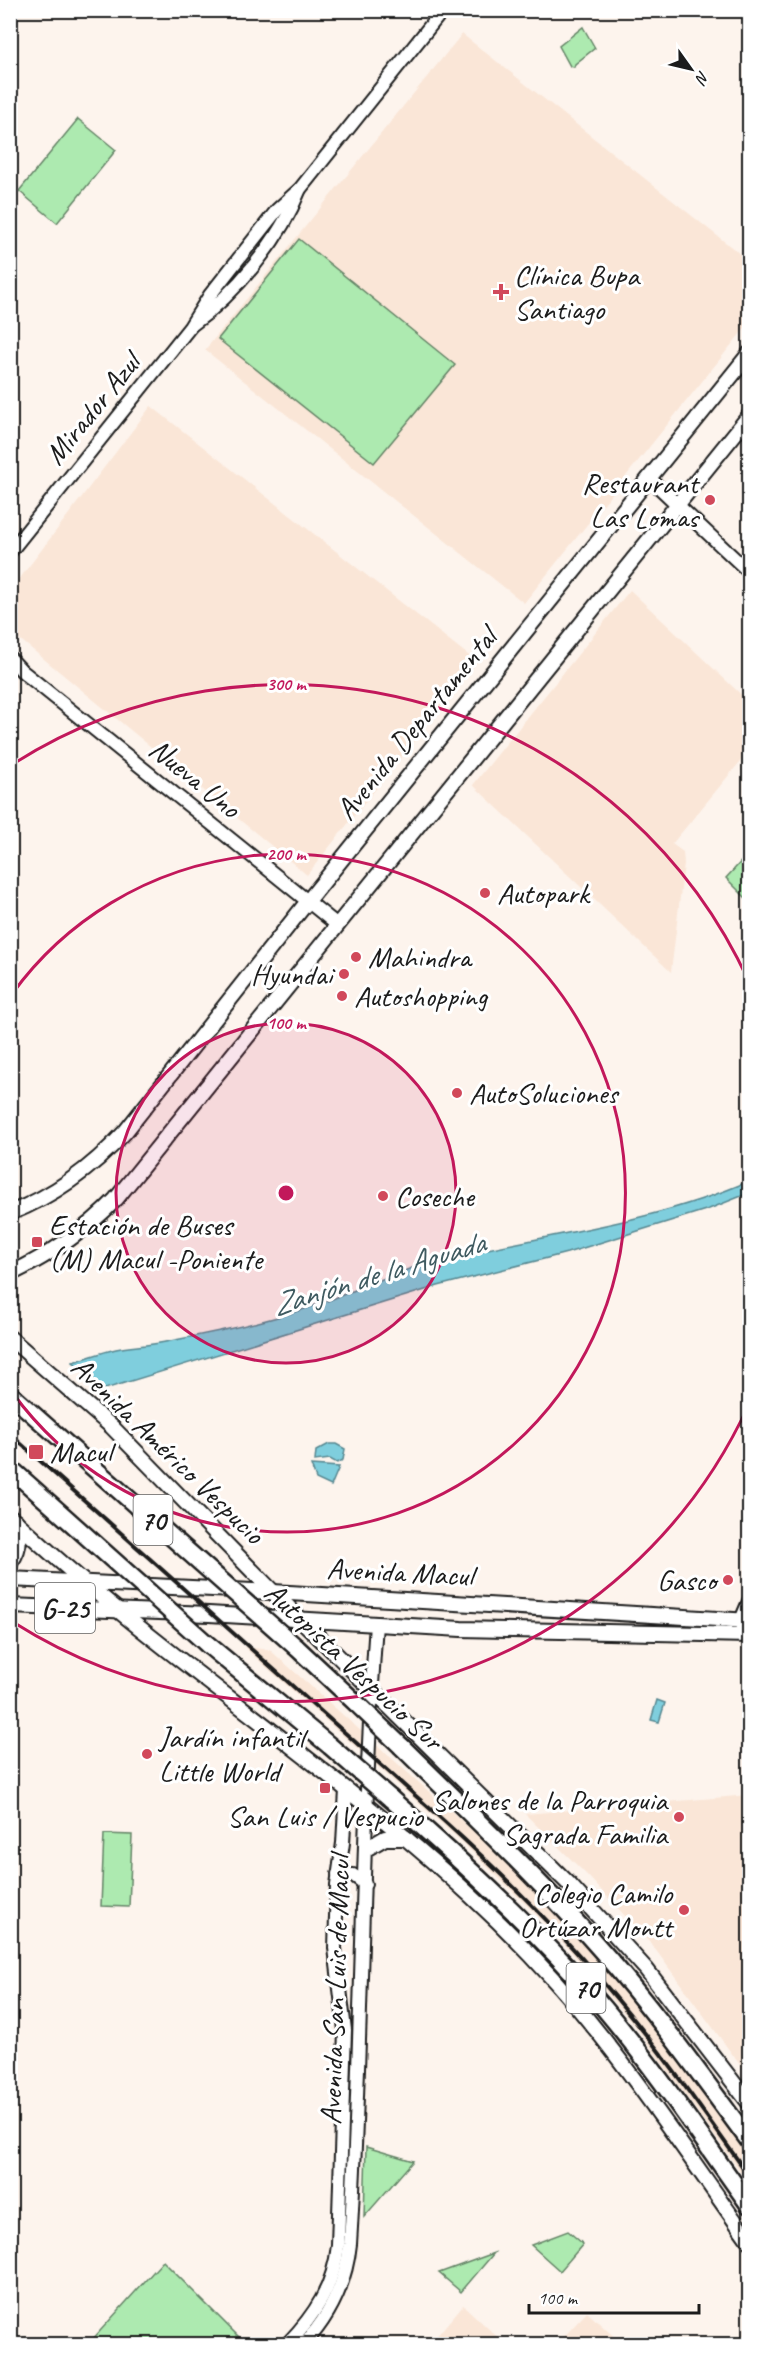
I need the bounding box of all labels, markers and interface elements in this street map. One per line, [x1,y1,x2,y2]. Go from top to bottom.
north arrow [661,39,721,99]
text: N [690,67,714,89]
place label: Clínica Bupa Santiago [514,256,641,328]
marker: Clínica Bupa Santiago [492,283,510,301]
street label: Mirador Azul [36,342,151,472]
place label: Restaurant Las Lomas [582,464,701,536]
marker: Restaurant Las Lomas [703,493,717,507]
street label: Avenida Departamental [327,617,508,828]
text: 300 m [267,673,307,695]
street label: Nueva Uno [142,730,250,827]
text: 200 m [267,843,307,865]
place label: Autopark [497,874,591,912]
marker: Autopark [478,886,492,900]
place label: Mahindra [368,938,473,976]
marker: Mahindra [349,950,363,964]
place label: Hyundai [251,955,335,993]
marker: Hyundai [337,967,351,981]
place label: Autoshopping [354,977,489,1015]
marker: Autoshopping [335,989,349,1003]
text: 100 m [267,1012,307,1034]
place label: AutoSoluciones [469,1074,620,1112]
marker: AutoSoluciones [450,1086,464,1100]
place label: Coseche [395,1177,476,1215]
centre of rings [276,1183,296,1203]
marker: Coseche [376,1189,390,1203]
place label: Estación de Buses (M) Macul -Poniente [49,1206,264,1278]
water label: Zanjón de la Aguada [267,1221,492,1325]
marker: Estación de Buses (M) Macul -Poniente [30,1235,44,1249]
street label: Avenida Américo Vespucio [63,1348,274,1553]
place label: Macul [50,1433,116,1471]
marker: Macul [27,1443,45,1461]
road number: 70 [134,1495,172,1545]
street label: Avenida Macul [326,1549,479,1595]
place label: Gasco [657,1561,719,1599]
street label: Autopista Vespucio Sur [257,1573,453,1760]
marker: Gasco [721,1573,735,1587]
road number: G-25 [35,1583,95,1633]
place label: Jardín infantil Little World [157,1718,309,1790]
marker: Jardín infantil Little World [140,1747,154,1761]
marker: San Luis / Vespucio [318,1781,332,1795]
place label: Salones de la Parroquia Sagrada Familia [432,1781,669,1853]
place label: San Luis / Vespucio [227,1797,424,1835]
marker: Salones de la Parroquia Sagrada Familia [672,1810,686,1824]
street label: Avenida San Luis de Macul [311,1850,359,2125]
place label: Colegio Camilo Ortúzar Montt [519,1874,675,1946]
marker: Colegio Camilo Ortúzar Montt [677,1903,691,1917]
road number: 70 [566,1963,606,2013]
scale bar [529,2277,698,2315]
text: 100 m [538,2287,579,2309]

